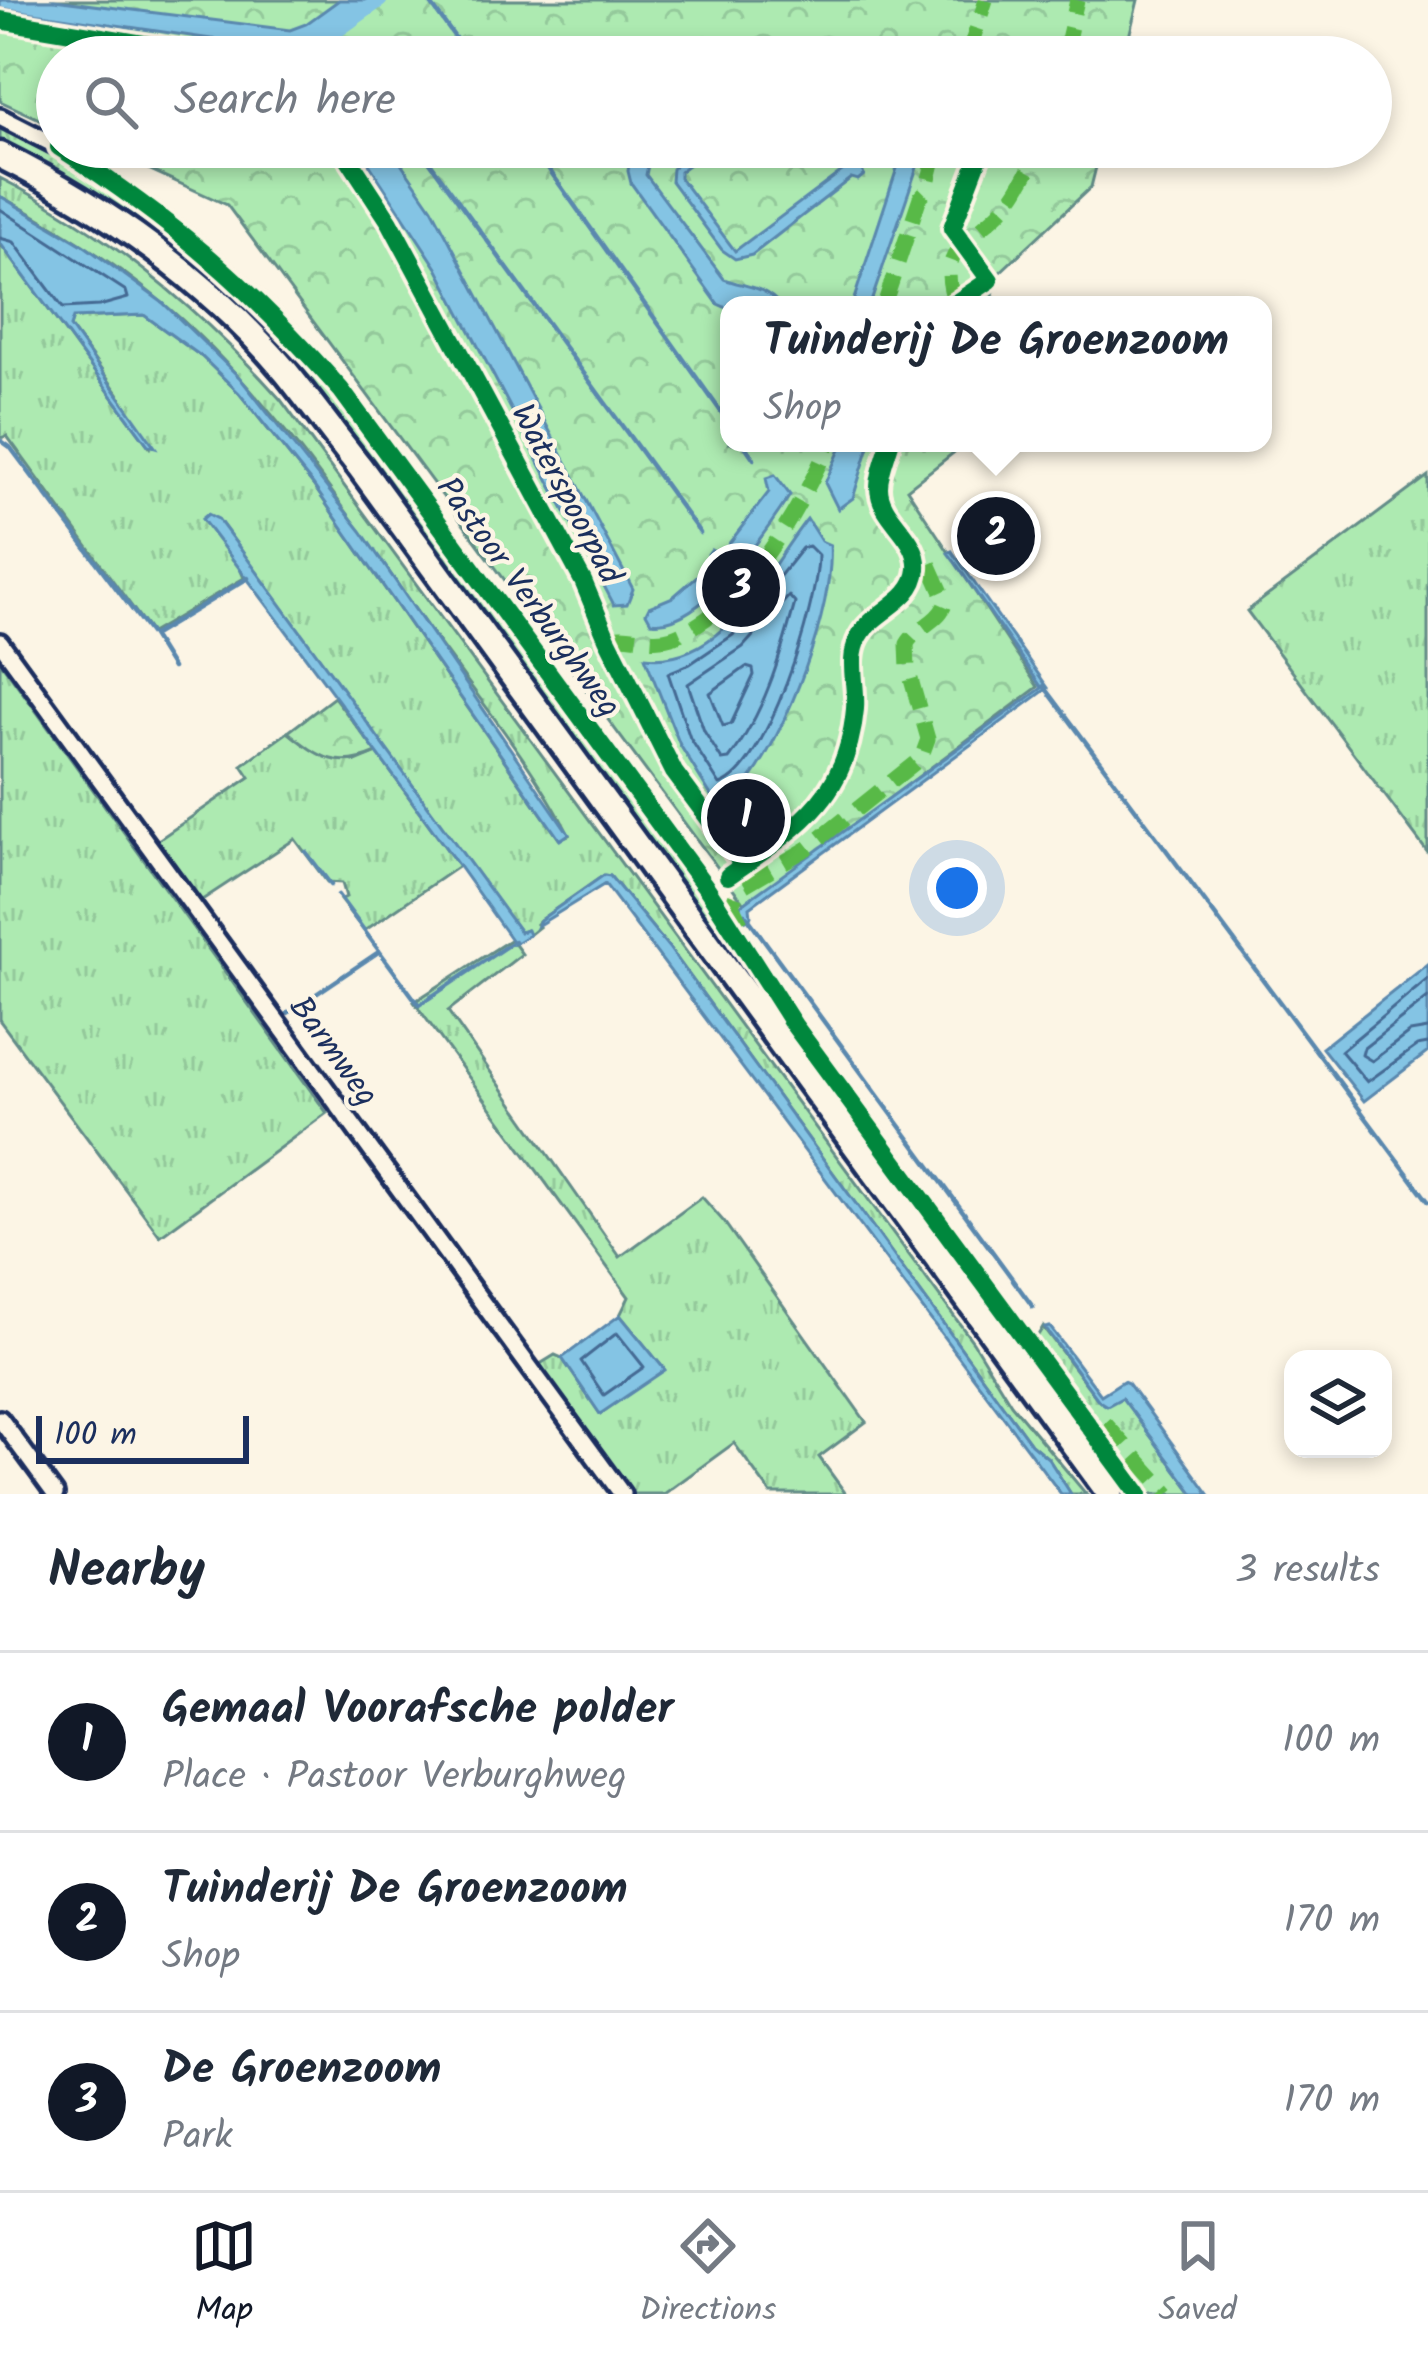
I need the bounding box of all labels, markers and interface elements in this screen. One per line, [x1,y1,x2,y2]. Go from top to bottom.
search box [36,36,1392,168]
text: Search here [174,66,396,138]
icon: search [78,69,144,135]
popup [720,296,1272,452]
text: Tuinderij De Groenzoom [763,307,1229,379]
text: Shop [763,379,841,441]
street label: Waterspoorpad [495,395,636,596]
street label: Pastoor Verburghweg [421,466,633,730]
pin: 2 [957,491,1035,581]
pin: 3 [702,543,780,633]
pin: 1 [707,773,785,863]
your location [927,858,987,918]
street label: Barmweg [274,985,391,1119]
map controls [1284,1350,1392,1458]
button: layers [1284,1350,1392,1458]
scale bar [36,1410,249,1463]
text: 100 m [54,1410,137,1463]
text: Nearby [48,1532,205,1613]
text: 3 results [1235,1541,1380,1603]
text: Gemaal Voorafsche polder [162,1675,674,1747]
text: 1 [81,1711,93,1773]
text: 100 m [1282,1711,1380,1773]
text: Place · Pastoor Verburghweg [162,1747,627,1809]
text: Tuinderij De Groenzoom [162,1855,628,1927]
text: 2 [76,1891,98,1953]
text: 170 m [1284,1891,1380,1953]
text: Shop [162,1927,240,1989]
text: De Groenzoom [162,2035,441,2107]
text: 3 [76,2071,98,2133]
text: 170 m [1284,2071,1380,2133]
text: Park [162,2107,233,2169]
tab: Map [191,2213,257,2338]
tab: Directions [639,2213,776,2338]
tab: Saved [1159,2213,1237,2338]

